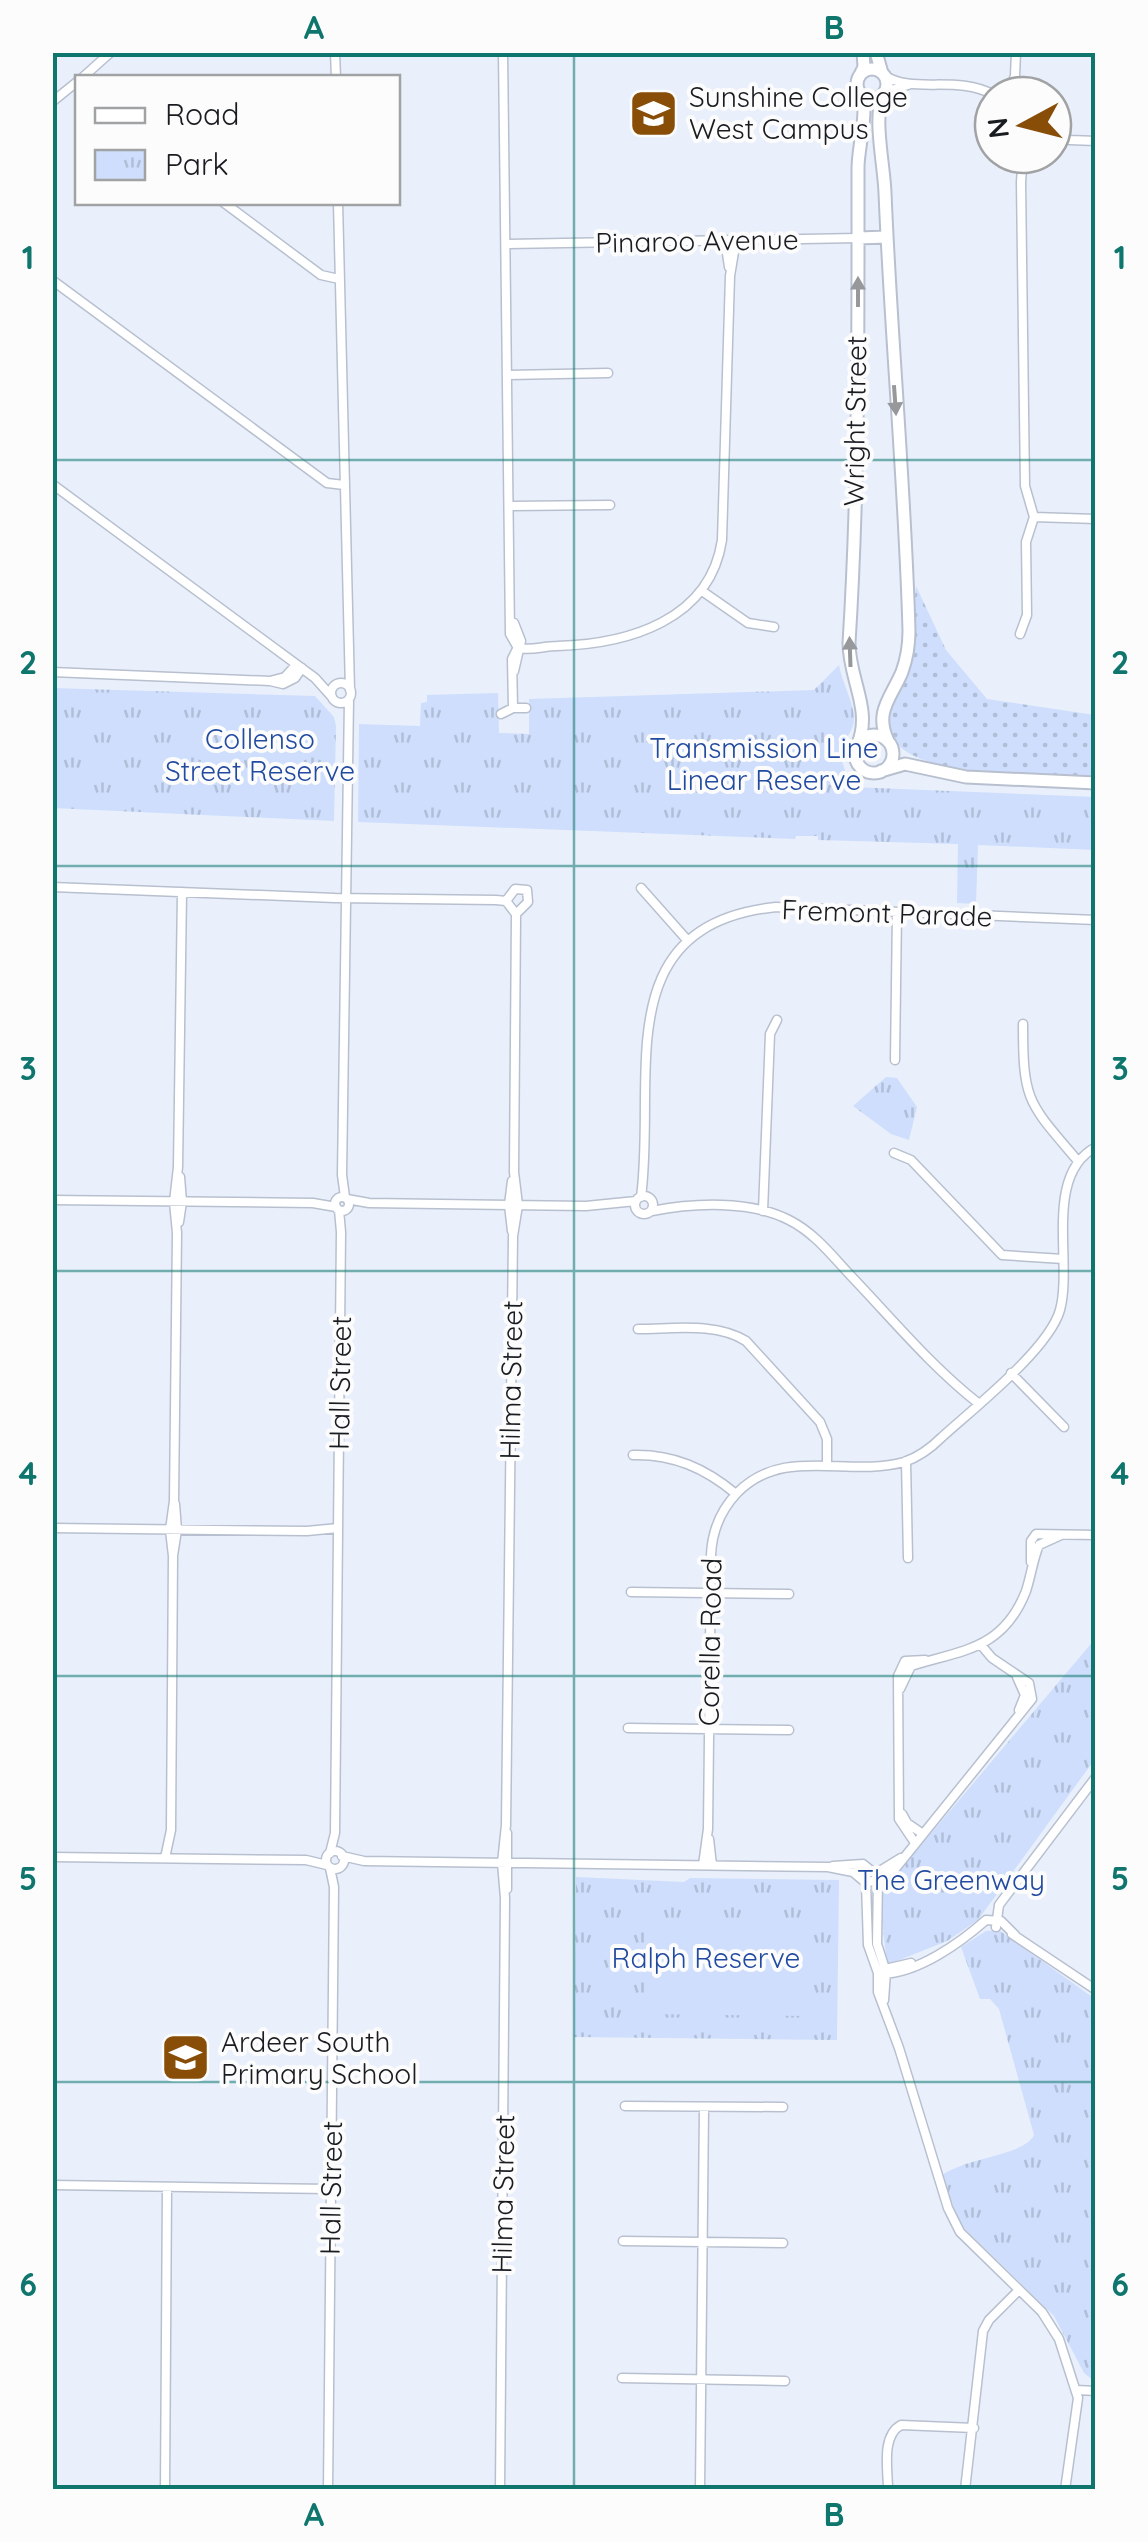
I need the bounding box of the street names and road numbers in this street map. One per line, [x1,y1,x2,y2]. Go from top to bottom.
street label: Pinaroo Avenue [595,221,799,260]
street label: Wright Street [836,335,873,507]
street label: Fremont Parade [781,891,993,934]
street label: Hilma Street [492,1300,529,1460]
street label: Hall Street [321,1316,358,1450]
street label: Corella Road [691,1558,728,1726]
street label: Hilma Street [484,2114,521,2274]
street label: Hall Street [312,2121,349,2255]

